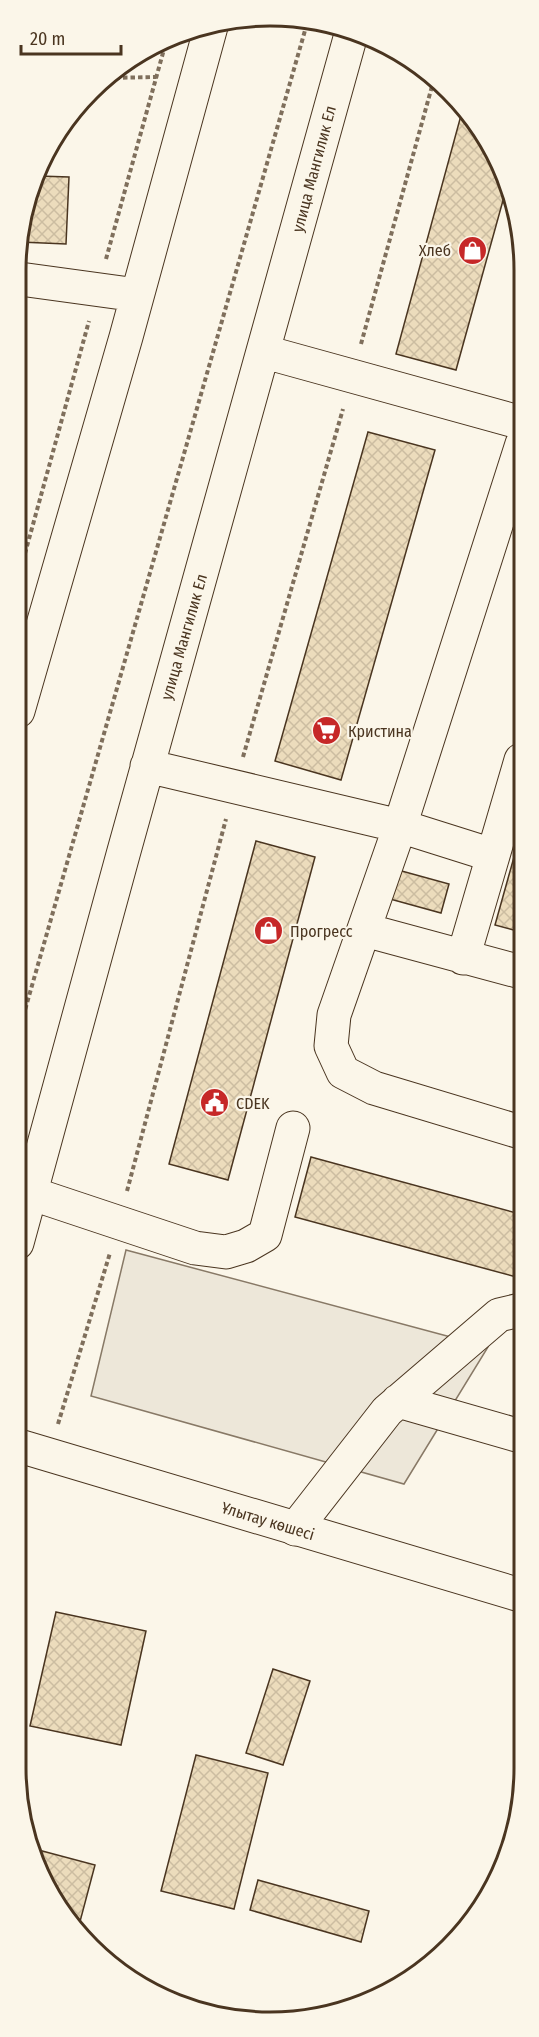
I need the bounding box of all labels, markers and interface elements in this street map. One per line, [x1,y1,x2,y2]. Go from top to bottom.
scale bar [21,18,122,56]
text: 20 m [30,28,65,50]
street label: улица Мангилик Ел [288,104,340,234]
shop icon: Хлеб [456,234,488,266]
place label: Хлеб [419,241,451,260]
street label: улица Мангилик Ел [157,572,211,702]
supermarket icon: Кристина [311,715,343,747]
place label: Кристина [348,722,412,741]
shop icon: Прогресс [253,915,285,947]
place label: Прогресс [290,922,353,941]
public building icon: CDEK [199,1087,231,1119]
place label: CDEK [236,1094,270,1113]
street label: Ұлытау көшесі [219,1498,317,1544]

